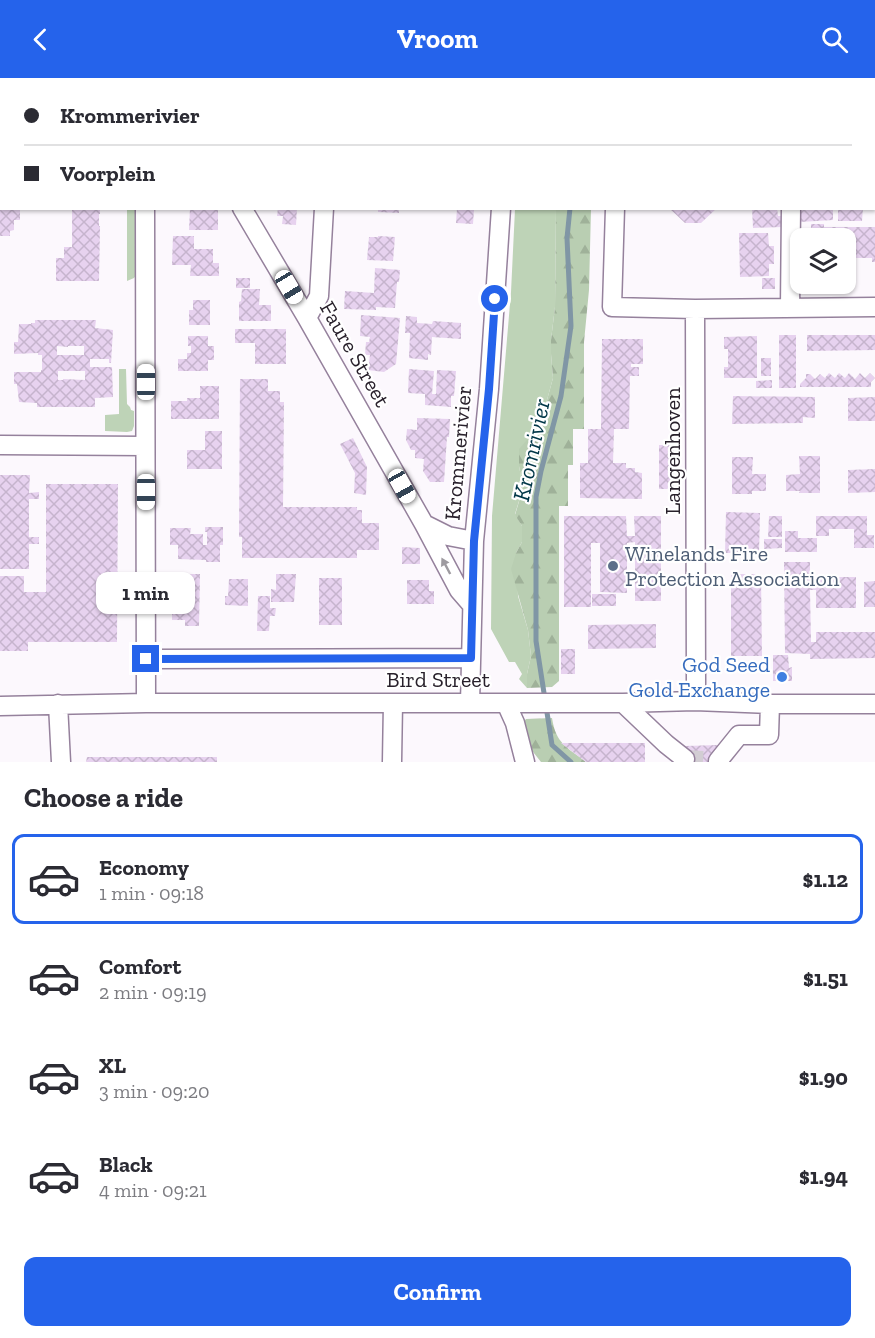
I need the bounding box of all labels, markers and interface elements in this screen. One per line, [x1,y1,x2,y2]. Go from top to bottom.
icon: back [24,23,57,56]
text: Vroom [397,23,478,55]
icon: search [818,23,851,56]
text: Krommerivier [60,102,200,129]
text: Voorplein [60,160,155,187]
map controls [790,228,856,294]
button: layers [790,228,856,294]
car [272,267,306,307]
route start [481,285,508,312]
street label: Faure Street [314,296,396,412]
car [137,364,155,400]
street label: Krommerivier [439,385,477,521]
street label: Langenhoven [659,387,686,515]
water label: Kromrivier [506,396,556,504]
car [385,466,419,506]
car [137,474,155,510]
place label: Winelands Fire Protection Association [625,540,840,592]
one-way arrow [441,557,451,574]
marker: Winelands Fire Protection Association [606,559,620,573]
callout: 1 min [96,572,195,614]
text: 1 min [122,581,169,605]
route end [132,645,159,672]
place label: God Seed Gold Exchange [629,651,770,703]
street label: Bird Street [386,666,491,693]
marker: God Seed Gold Exchange [775,670,789,684]
text: Choose a ride [24,782,183,814]
icon: car [27,852,81,906]
text: Economy [99,854,189,881]
text: $1.12 [803,866,848,893]
text: 1 min · 09:18 [99,881,204,905]
icon: car [27,951,81,1005]
text: Comfort [99,953,181,980]
text: $1.51 [803,965,848,992]
text: 2 min · 09:19 [99,980,207,1004]
icon: car [27,1050,81,1104]
text: XL [99,1052,126,1079]
text: $1.90 [799,1064,848,1091]
text: 3 min · 09:20 [99,1079,210,1103]
icon: car [27,1149,81,1203]
text: Black [99,1151,153,1178]
text: $1.94 [799,1163,848,1190]
text: 4 min · 09:21 [99,1178,207,1202]
button: Confirm [24,1257,851,1326]

